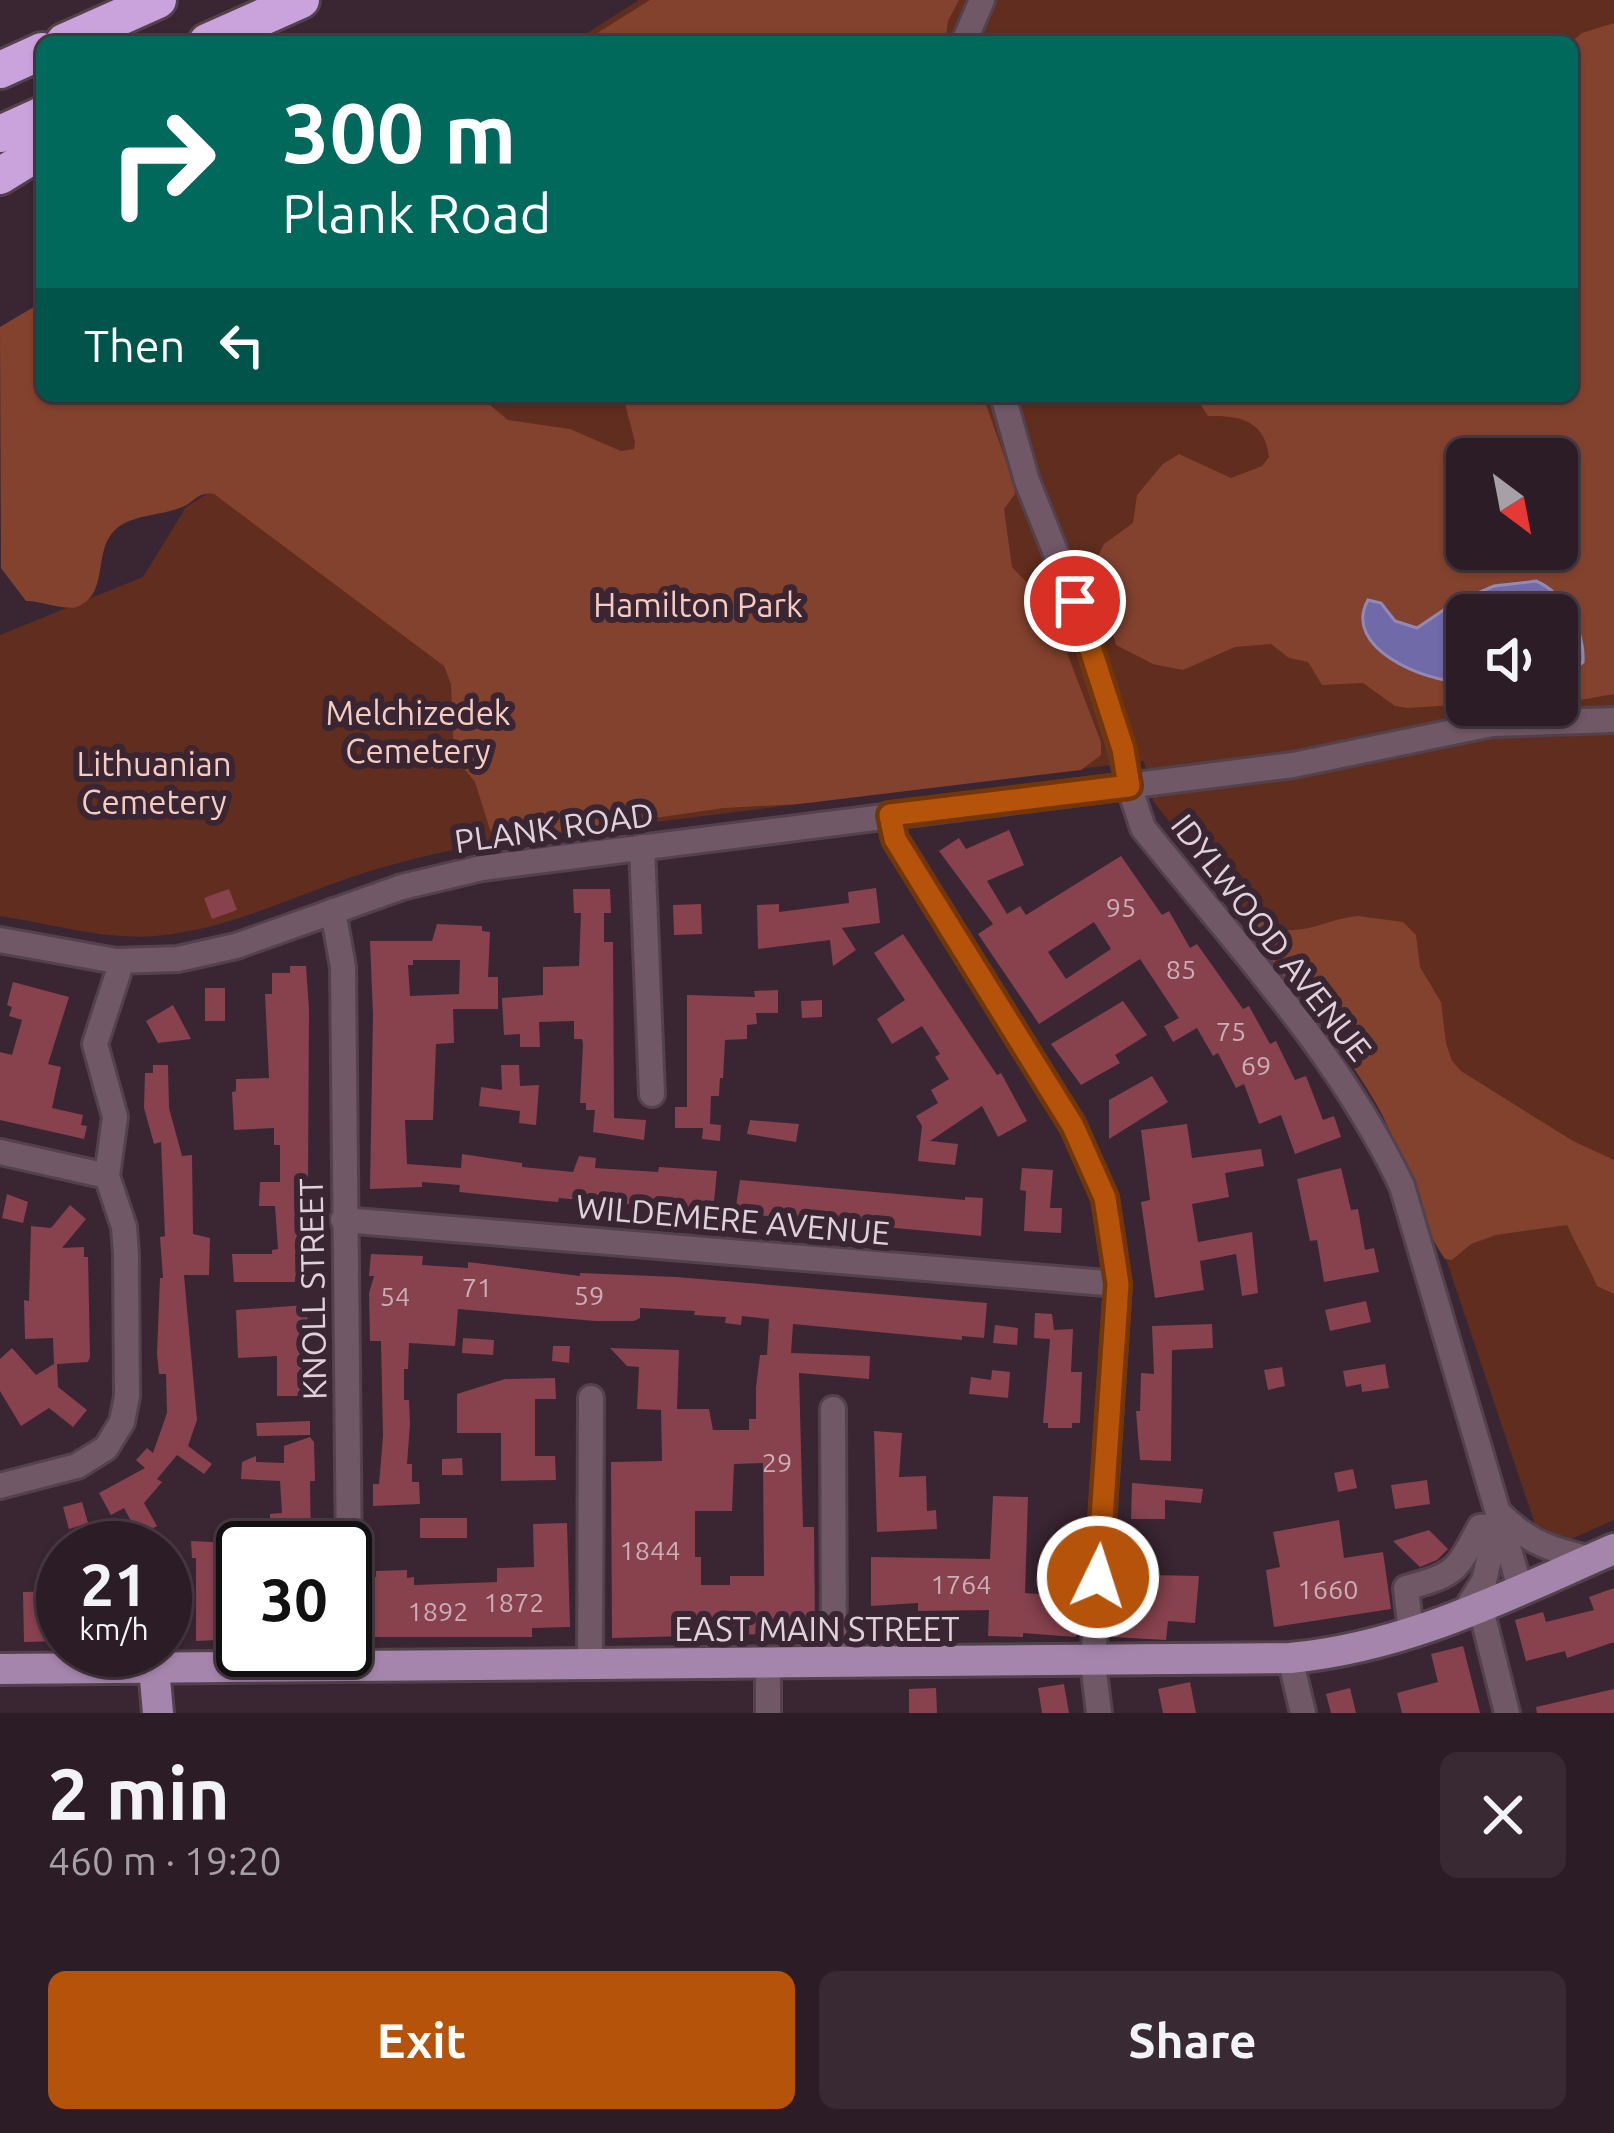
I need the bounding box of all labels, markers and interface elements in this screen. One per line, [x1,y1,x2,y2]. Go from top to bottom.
icon: right [84,84,240,240]
text: 300 m [282,85,516,179]
text: Plank Road [282,183,551,243]
icon: left [209,312,275,378]
text: Then [84,320,185,371]
north arrow [1446,438,1578,570]
map controls [1446,438,1578,726]
pin [1024,550,1126,652]
icon: arrive [1042,568,1108,634]
park label: Hamilton Park [593,586,803,623]
button: sound [1446,594,1578,726]
park label: Melchizedek Cemetery [325,694,511,769]
park label: Lithuanian Cemetery [76,745,232,820]
street label: PLANK ROAD [452,795,656,859]
street label: IDYLWOOD AVENUE [1165,807,1379,1067]
house number: 95 [1106,892,1136,922]
house number: 85 [1166,954,1196,984]
house number: 75 [1216,1016,1246,1046]
house number: 69 [1241,1050,1271,1080]
street label: KNOLL STREET [292,1178,332,1400]
street label: WILDEMERE AVENUE [574,1187,892,1251]
house number: 71 [462,1272,492,1302]
house number: 59 [574,1280,604,1310]
house number: 54 [380,1281,410,1311]
house number: 29 [762,1447,792,1477]
position arrow [1035,1514,1161,1640]
speed limit sign: 30 [216,1521,372,1677]
house number: 1844 [620,1535,680,1565]
text: 21 [80,1550,148,1617]
house number: 1764 [931,1569,991,1599]
house number: 1660 [1298,1574,1358,1604]
house number: 1872 [484,1587,544,1617]
house number: 1892 [408,1596,468,1626]
street label: EAST MAIN STREET [674,1610,960,1647]
text: km/h [79,1612,149,1646]
button: close [1440,1752,1566,1878]
text: 2 min [48,1753,230,1834]
text: 460 m · 19:20 [48,1839,282,1882]
button: Exit [48,1971,795,2109]
button: Share [819,1971,1566,2109]

